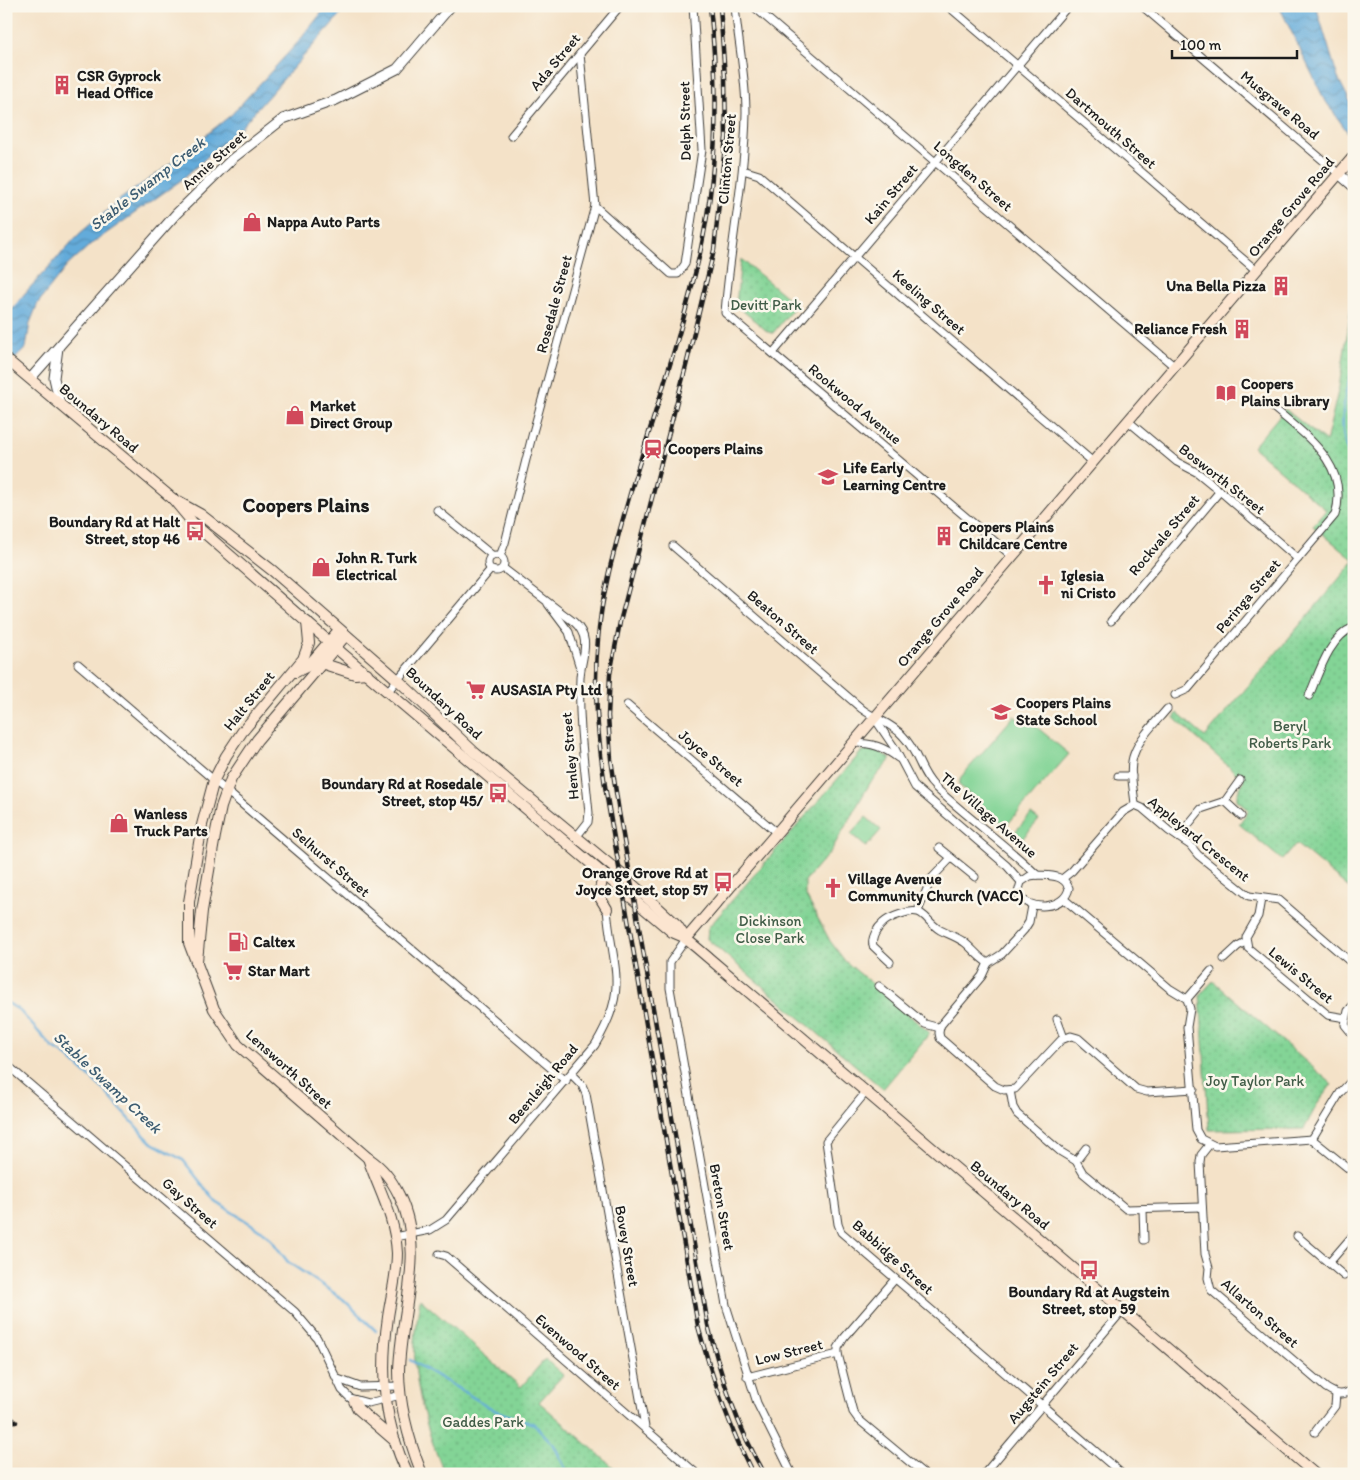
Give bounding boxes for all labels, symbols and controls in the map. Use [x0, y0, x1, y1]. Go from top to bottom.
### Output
scale bar [1172, 28, 1298, 60]
street label: Ada Street [526, 29, 584, 94]
text: 100 m [1180, 36, 1222, 54]
place label: CSR Gyprock Head Office [77, 67, 161, 102]
street label: Musgrave Road [1237, 67, 1323, 143]
building icon: CSR Gyprock Head Office [51, 74, 73, 96]
street label: Delph Street [675, 81, 695, 161]
street label: Dartmouth Street [1062, 84, 1160, 173]
street label: Clinton Street [714, 113, 740, 205]
street label: Annie Street [178, 126, 250, 194]
water label: Stable Swamp Creek [86, 132, 209, 234]
street label: Longden Street [930, 137, 1016, 215]
street label: Orange Grove Road [1244, 153, 1338, 261]
street label: Kain Street [861, 160, 922, 228]
shop icon: Nappa Auto Parts [241, 211, 263, 233]
place label: Nappa Auto Parts [267, 213, 380, 232]
street label: Rosedale Street [532, 253, 576, 355]
street label: Keeling Street [889, 266, 969, 339]
building icon: Una Bella Pizza [1270, 275, 1292, 297]
place label: Una Bella Pizza [1166, 277, 1267, 295]
park label: Devitt Park [730, 296, 802, 314]
building icon: Reliance Fresh [1231, 318, 1253, 340]
place label: Reliance Fresh [1134, 320, 1228, 338]
street label: Rookwood Avenue [805, 360, 905, 448]
place label: Coopers Plains Library [1241, 375, 1330, 411]
street label: Boundary Road [56, 380, 142, 456]
library icon: Coopers Plains Library [1215, 382, 1237, 404]
place label: Market Direct Group [310, 397, 393, 433]
shop icon: Market Direct Group [284, 404, 306, 426]
station icon: Coopers Plains [642, 438, 664, 460]
place label: Coopers Plains [668, 440, 763, 459]
street label: Bosworth Street [1175, 440, 1269, 518]
place label: Life Early Learning Centre [843, 459, 946, 495]
school or university icon: Life Early Learning Centre [817, 466, 839, 488]
street label: Rockvale Street [1125, 490, 1203, 579]
district label: Coopers Plains [243, 493, 369, 518]
place label: Boundary Rd at Halt Street, stop 46 [49, 513, 180, 549]
place label: Coopers Plains Childcare Centre [959, 518, 1067, 553]
bus stop icon: Boundary Rd at Halt Street, stop 46 [184, 520, 206, 542]
building icon: Coopers Plains Childcare Centre [933, 525, 955, 547]
place label: John R. Turk Electrical [335, 549, 417, 584]
street label: Peringa Street [1212, 555, 1285, 637]
shop icon: John R. Turk Electrical [310, 556, 332, 578]
street label: Orange Grove Road [893, 563, 987, 671]
place label: Iglesia ni Cristo [1060, 567, 1116, 602]
church icon: Iglesia ni Cristo [1035, 574, 1057, 596]
street label: Beaton Street [744, 586, 823, 658]
street label: Boundary Road [402, 663, 486, 743]
street label: Halt Street [220, 667, 279, 734]
supermarket icon: AUSASIA Pty Ltd [465, 679, 487, 701]
place label: AUSASIA Pty Ltd [490, 681, 603, 700]
place label: Coopers Plains State School [1016, 694, 1111, 729]
school or university icon: Coopers Plains State School [990, 701, 1012, 723]
street label: Henley Street [557, 711, 583, 800]
park label: Beryl Roberts Park [1249, 717, 1332, 752]
street label: Joyce Street [675, 726, 747, 791]
street label: The Village Avenue [937, 768, 1041, 862]
place label: Boundary Rd at Rosedale Street, stop 45/ [321, 775, 484, 811]
bus stop icon: Boundary Rd at Rosedale Street, stop 45/ [487, 782, 509, 804]
street label: Appleyard Crescent [1145, 792, 1254, 886]
place label: Wanless Truck Parts [133, 805, 208, 840]
shop icon: Wanless Truck Parts [108, 812, 130, 834]
street label: Selhurst Street [288, 823, 374, 901]
place label: Orange Grove Rd at Joyce Street, stop 57 [575, 864, 709, 900]
place label: Village Avenue Community Church (VACC) [848, 870, 1024, 906]
bus stop icon: Orange Grove Rd at Joyce Street, stop 57 [712, 871, 734, 893]
church icon: Village Avenue Community Church (VACC) [822, 877, 844, 899]
park label: Dickinson Close Park [736, 912, 805, 947]
fuel station icon: Caltex [227, 931, 249, 953]
place label: Caltex [253, 933, 295, 951]
street label: Lewis Street [1265, 943, 1337, 1007]
supermarket icon: Star Mart [222, 960, 244, 982]
place label: Star Mart [248, 962, 310, 980]
street label: Lensworth Street [242, 1025, 336, 1113]
water label: Stable Swamp Creek [50, 1027, 166, 1138]
street label: Beenleigh Road [504, 1040, 582, 1128]
park label: Joy Taylor Park [1206, 1072, 1304, 1090]
street label: Boundary Road [967, 1157, 1053, 1233]
street label: Breton Street [706, 1162, 739, 1252]
street label: Gay Street [158, 1174, 222, 1232]
street label: Bovey Street [611, 1204, 643, 1288]
street label: Babbidge Street [849, 1216, 938, 1298]
bus stop icon: Boundary Rd at Augstein Street, stop 59 [1078, 1259, 1100, 1281]
street label: Allarton Street [1218, 1275, 1303, 1352]
place label: Boundary Rd at Augstein Street, stop 59 [1009, 1283, 1170, 1319]
street label: Evenwood Street [532, 1310, 625, 1394]
street label: Low Street [753, 1335, 825, 1369]
street label: Augstein Street [1004, 1338, 1082, 1427]
park label: Gaddes Park [442, 1413, 524, 1431]

